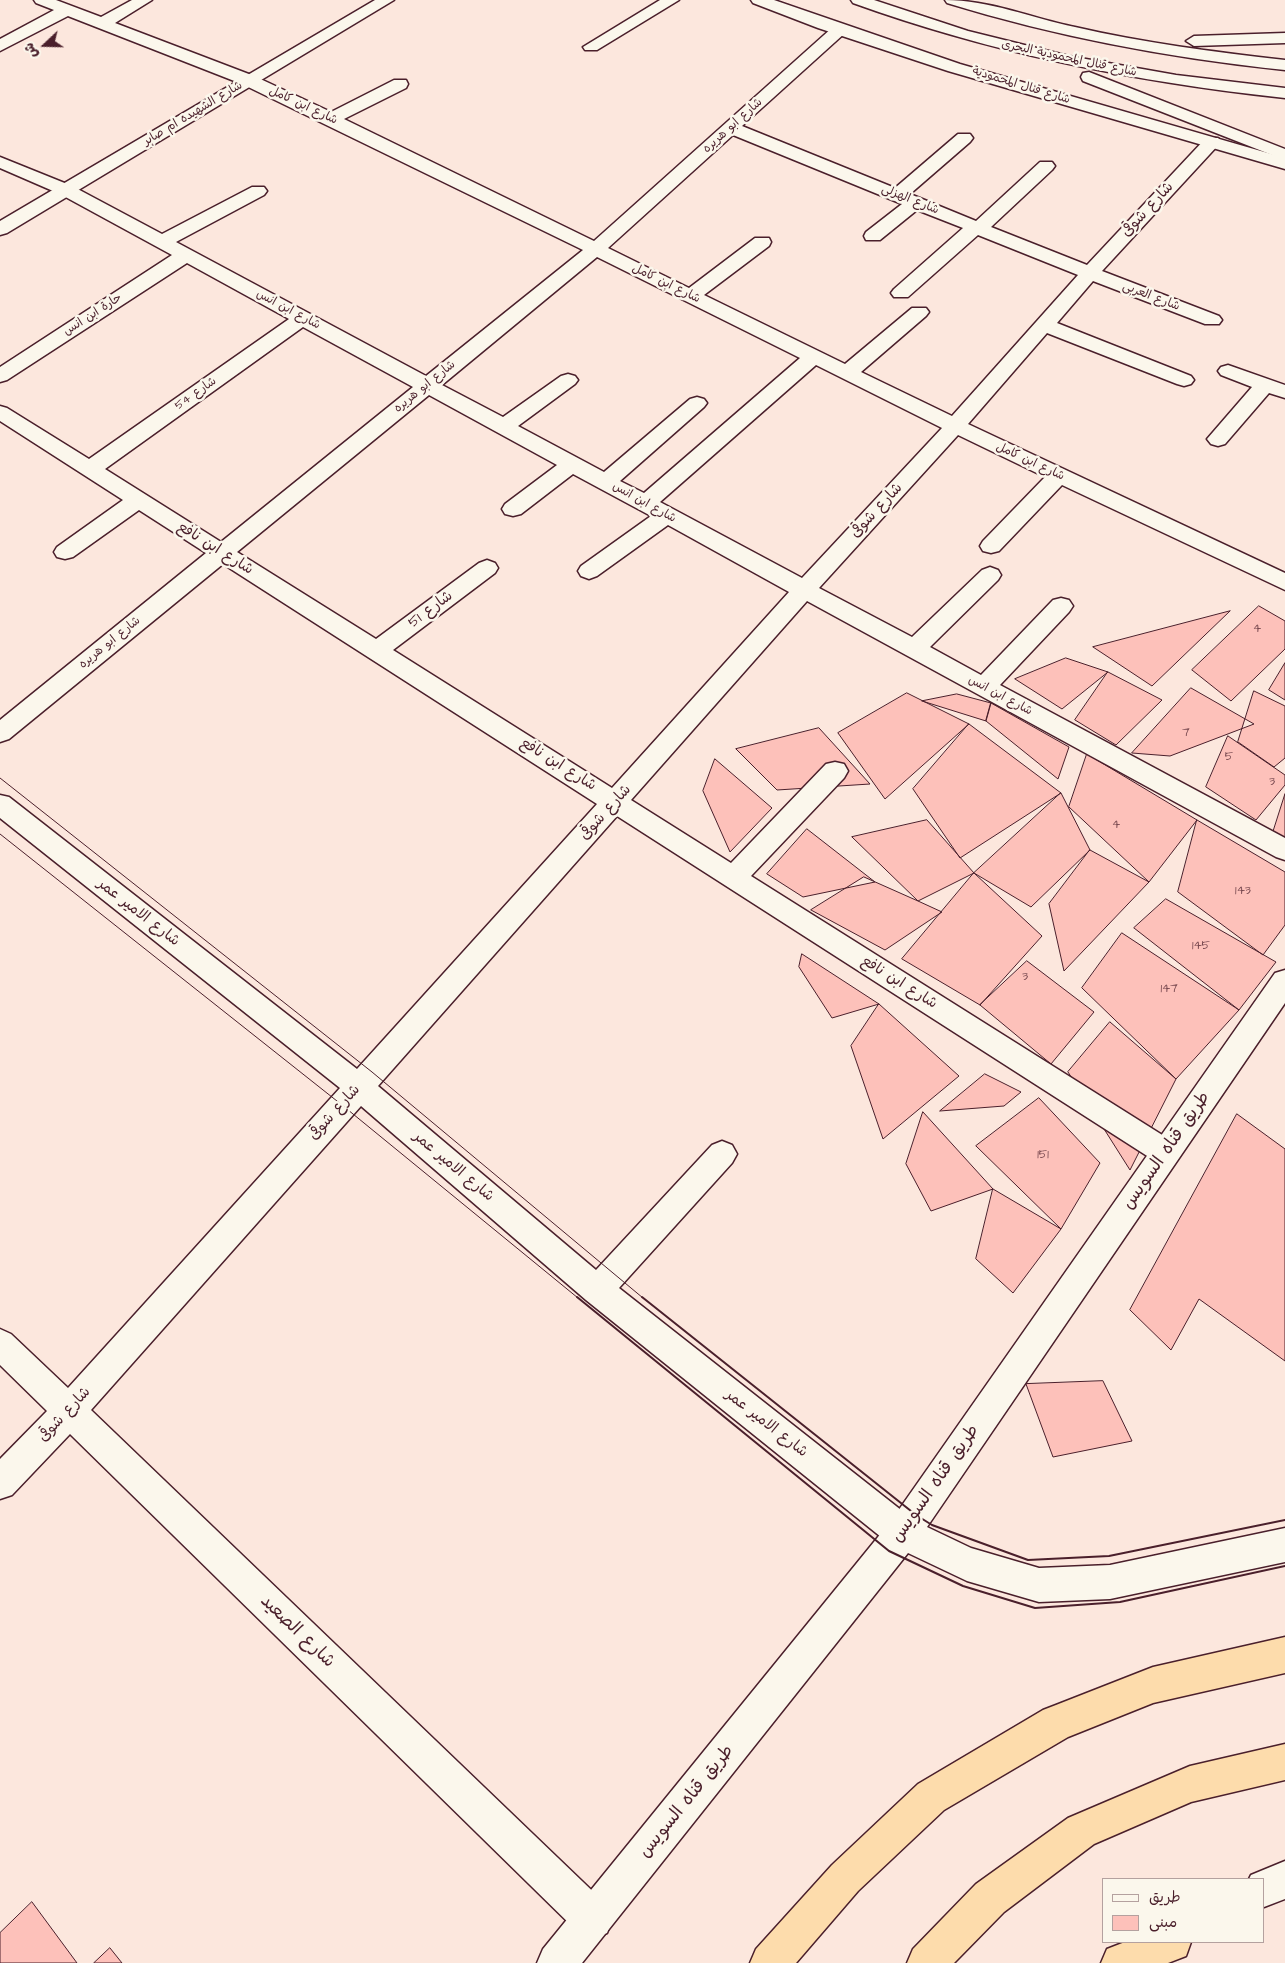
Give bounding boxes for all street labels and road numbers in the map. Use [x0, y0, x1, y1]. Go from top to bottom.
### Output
street label: شارع قنال المحمودية البحرى [1000, 38, 1138, 80]
street label: شارع قنال المحمودية [970, 64, 1072, 108]
street label: شارع الشهيده ام صابر [141, 79, 245, 149]
street label: شارع ابن كامل [266, 84, 340, 128]
street label: شارع ابو هريره [700, 96, 766, 156]
street label: شارع شوقى [1118, 179, 1178, 241]
street label: شارع الهزلى [879, 182, 941, 218]
street label: شارع ابن كامل [630, 261, 702, 307]
street label: شارع العربى [1120, 280, 1182, 314]
street label: شارع ابن انس [253, 287, 323, 333]
street label: حارة ابن انس [61, 291, 125, 339]
street label: شارع ابو هريره [391, 358, 459, 416]
street label: شارع 54 [172, 374, 220, 414]
street label: شارع ابن كامل [993, 440, 1067, 484]
street label: شارع ابن انس [610, 480, 678, 526]
street label: شارع شوقى [847, 480, 907, 542]
street label: شارع ابن نافع [174, 519, 256, 579]
street label: شارع 51 [405, 587, 457, 633]
street label: شارع ابو هريره [76, 614, 144, 672]
street label: شارع ابن انس [965, 673, 1035, 719]
street label: شارع ابن نافع [517, 735, 599, 795]
street label: شارع شوقى [576, 782, 636, 844]
street label: شارع الامير عمر [93, 875, 183, 951]
street label: شارع ابن نافع [858, 953, 940, 1013]
street label: شارع شوقى [305, 1082, 365, 1144]
street label: طريق قناه السويس [1118, 1088, 1216, 1214]
street label: شارع الامير عمر [409, 1128, 497, 1206]
street label: شارع شوقى [35, 1384, 95, 1446]
street label: شارع الامير عمر [721, 1386, 811, 1462]
street label: طريق قناه السويس [887, 1421, 985, 1547]
street label: شارع الصعيد [255, 1591, 339, 1673]
street label: طريق قناه السويس [635, 1741, 739, 1863]

